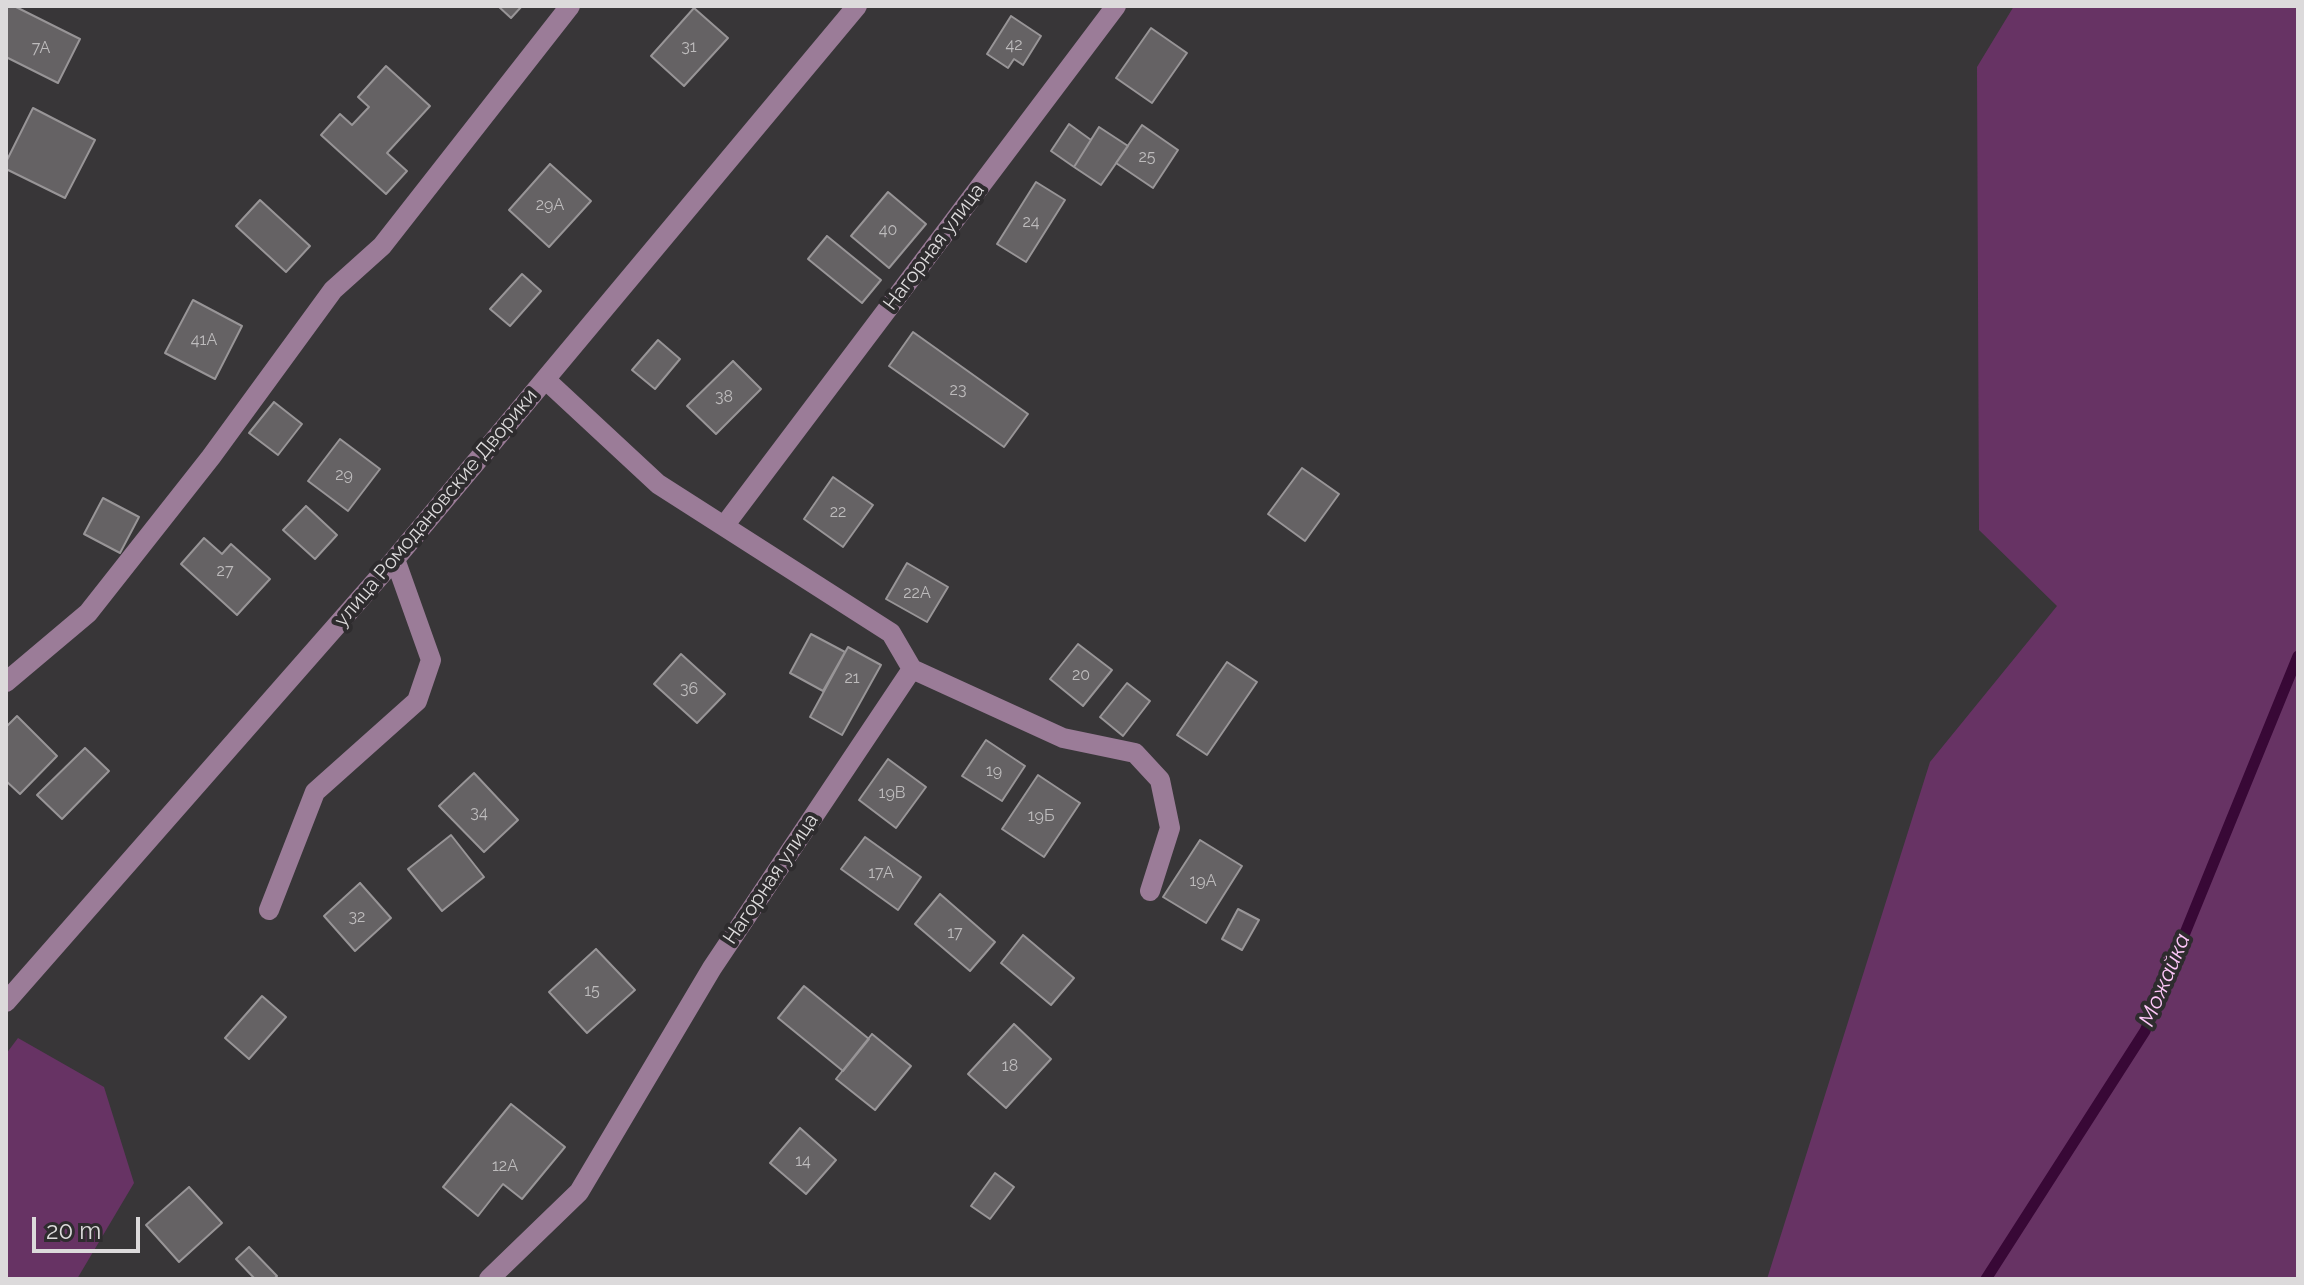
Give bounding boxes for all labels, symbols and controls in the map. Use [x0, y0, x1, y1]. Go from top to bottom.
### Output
house number: 42 [1005, 35, 1023, 55]
house number: 31 [681, 37, 697, 57]
house number: 7А [32, 38, 50, 58]
house number: 25 [1138, 147, 1156, 167]
street label: Нагорная улица [879, 179, 989, 315]
house number: 29А [536, 195, 564, 215]
house number: 24 [1022, 212, 1040, 232]
house number: 40 [879, 220, 897, 240]
house number: 41А [191, 330, 217, 350]
house number: 23 [950, 380, 966, 400]
street label: улица Ромодановские Дворики [329, 384, 543, 632]
house number: 38 [715, 387, 733, 407]
house number: 29 [335, 465, 353, 485]
house number: 22 [830, 502, 846, 522]
house number: 27 [217, 561, 233, 581]
house number: 22А [903, 583, 931, 603]
house number: 20 [1072, 665, 1090, 685]
house number: 21 [844, 668, 860, 688]
house number: 36 [680, 679, 698, 699]
house number: 19 [986, 761, 1002, 781]
house number: 19В [879, 783, 905, 803]
house number: 34 [470, 803, 488, 823]
house number: 19Б [1028, 806, 1054, 826]
street label: Нагорная улица [718, 809, 824, 949]
house number: 17А [868, 863, 894, 883]
house number: 19А [1189, 871, 1217, 891]
house number: 32 [349, 907, 365, 927]
house number: 17 [947, 923, 963, 943]
water label: Можайка [2134, 930, 2196, 1030]
house number: 15 [584, 981, 600, 1001]
house number: 18 [1002, 1056, 1018, 1076]
house number: 14 [795, 1151, 811, 1171]
house number: 12А [492, 1156, 518, 1176]
scale bar [36, 1201, 144, 1251]
text: 20 m [46, 1216, 101, 1245]

